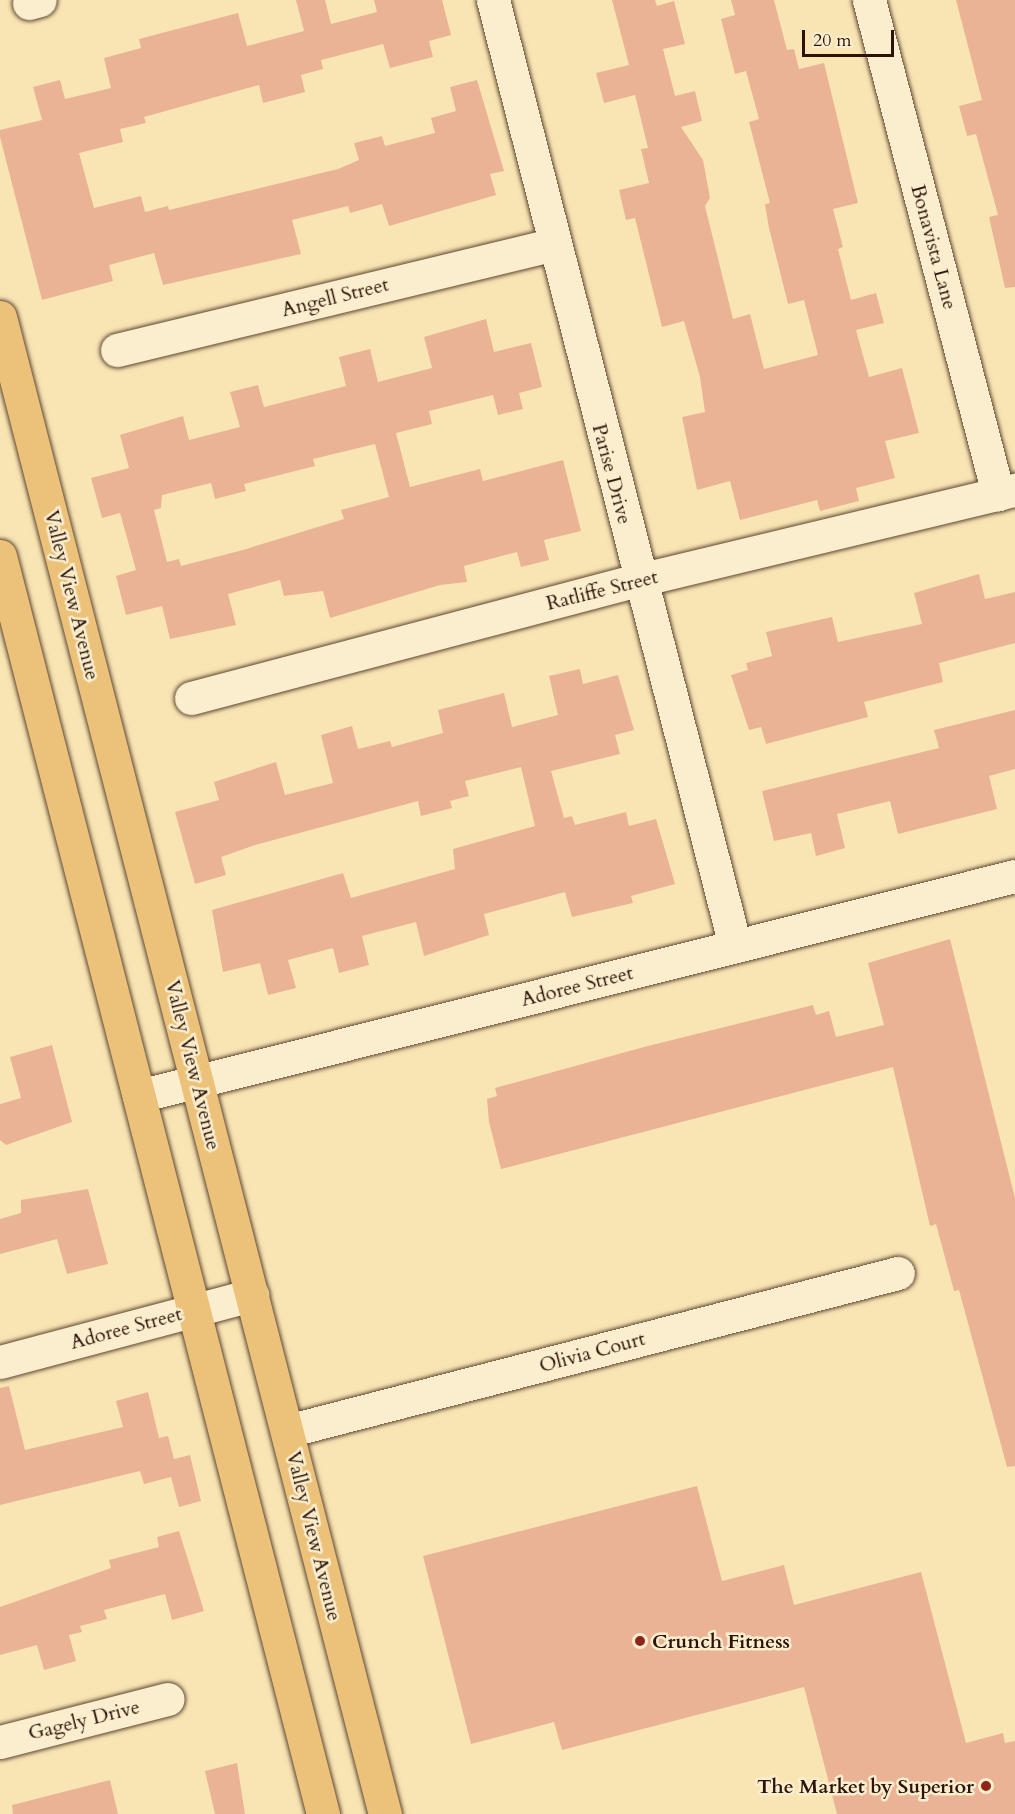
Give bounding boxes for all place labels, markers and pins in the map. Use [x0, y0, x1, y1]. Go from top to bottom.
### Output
place label: Crunch Fitness [652, 1629, 790, 1653]
marker: Crunch Fitness [633, 1634, 647, 1648]
place label: The Market by Superior [757, 1774, 974, 1798]
marker: The Market by Superior [979, 1779, 993, 1793]

